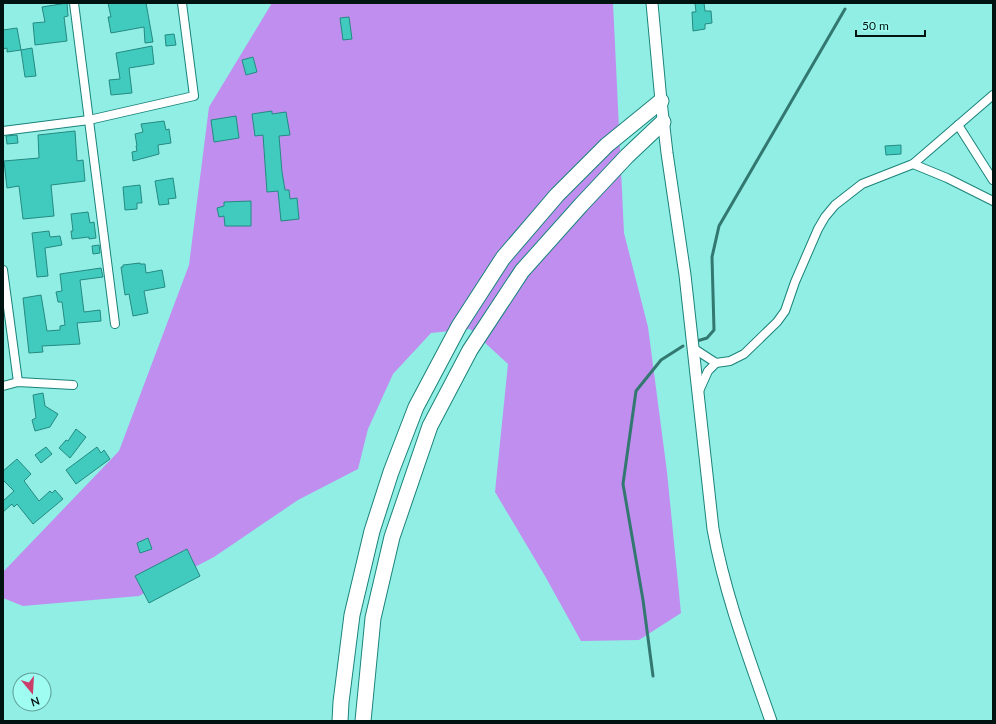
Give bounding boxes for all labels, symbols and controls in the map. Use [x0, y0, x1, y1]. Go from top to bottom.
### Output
scale bar [856, 12, 925, 38]
text: 50 m [862, 18, 889, 33]
north arrow [12, 672, 52, 712]
text: N [29, 694, 41, 709]

